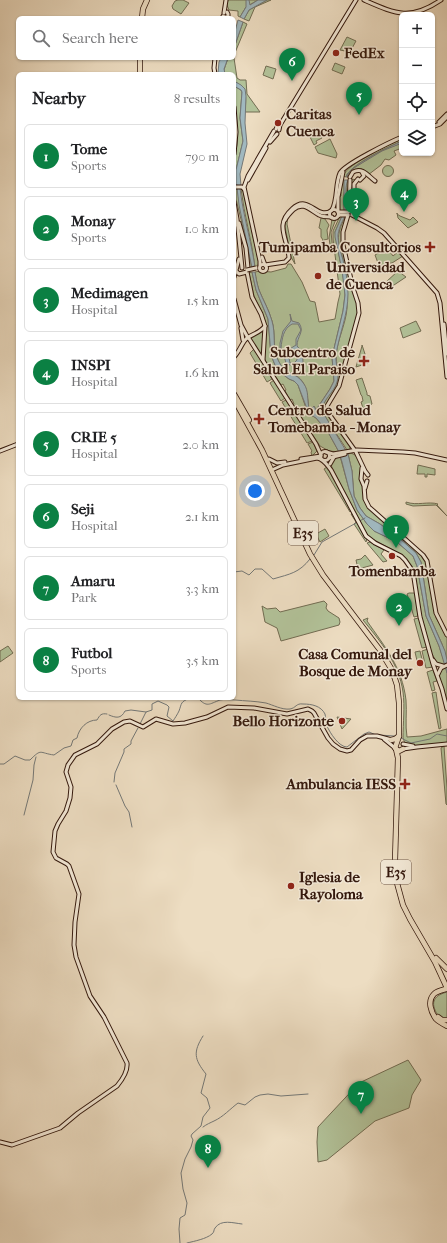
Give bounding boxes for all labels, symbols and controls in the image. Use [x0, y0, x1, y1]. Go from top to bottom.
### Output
map controls [399, 12, 435, 156]
button: + [399, 12, 435, 48]
search box [16, 16, 236, 60]
icon: search [30, 27, 52, 49]
text: Search here [62, 29, 138, 47]
place label: FedEx [343, 44, 385, 62]
pin: 6 [279, 48, 305, 81]
marker: FedEx [331, 48, 341, 58]
button: − [399, 48, 435, 84]
pin: 5 [346, 82, 372, 115]
button: locate [399, 84, 435, 120]
text: Nearby [32, 88, 86, 108]
text: 8 results [174, 91, 220, 106]
place label: Caritas Cuenca [286, 105, 335, 140]
marker: Caritas Cuenca [273, 118, 283, 128]
button: layers [399, 120, 435, 156]
text: Tome [71, 140, 107, 158]
text: 1 [44, 149, 48, 164]
text: 790 m [185, 149, 219, 164]
text: Sports [71, 158, 106, 173]
pin: 4 [391, 179, 417, 212]
pin: 3 [343, 188, 369, 221]
text: Monay [71, 212, 115, 230]
text: 2 [43, 221, 49, 236]
text: 1.0 km [184, 221, 219, 236]
text: Sports [71, 230, 106, 245]
place label: Tumipamba Consultorios [258, 238, 421, 256]
marker: Tumipamba Consultorios [424, 241, 436, 253]
place label: Universidad de Cuenca [325, 258, 406, 293]
marker: Universidad de Cuenca [313, 271, 323, 281]
text: Medimagen [71, 284, 148, 302]
text: 3 [43, 293, 49, 308]
text: 1.5 km [186, 293, 219, 308]
text: Hospital [71, 302, 118, 317]
place label: Subcentro de Salud El Paraiso [253, 343, 356, 378]
marker: Subcentro de Salud El Paraiso [358, 355, 370, 367]
text: INSPI [71, 356, 111, 374]
text: 4 [42, 365, 50, 380]
text: 1.6 km [185, 365, 219, 380]
text: Hospital [71, 374, 118, 389]
place label: Centro de Salud Tomebamba - Monay [267, 401, 402, 436]
marker: Centro de Salud Tomebamba - Monay [253, 413, 265, 425]
text: CRIE 5 [71, 428, 117, 446]
text: 5 [43, 437, 49, 452]
text: 2.0 km [182, 437, 219, 452]
text: Hospital [71, 446, 118, 461]
your location [245, 481, 265, 501]
text: Seji [71, 500, 94, 518]
text: 6 [42, 509, 50, 524]
text: 2.1 km [185, 509, 219, 524]
pin: 1 [383, 515, 409, 548]
text: Hospital [71, 518, 118, 533]
road number: E35 [288, 521, 318, 545]
marker: Tomenbamba [387, 551, 397, 561]
place label: Tomenbamba [348, 562, 436, 580]
text: Amaru [71, 572, 115, 590]
text: 7 [43, 581, 49, 596]
text: 3.3 km [186, 581, 219, 596]
text: Park [71, 590, 97, 605]
pin: 2 [386, 593, 412, 626]
text: Futbol [71, 644, 112, 662]
place label: Casa Comunal del Bosque de Monay [298, 645, 413, 680]
text: 8 [43, 653, 49, 668]
text: 3.5 km [186, 653, 219, 668]
marker: Casa Comunal del Bosque de Monay [415, 658, 425, 668]
text: Sports [71, 662, 106, 677]
place label: Bello Horizonte [232, 712, 335, 730]
marker: Bello Horizonte [337, 716, 347, 726]
place label: Ambulancia IESS [285, 775, 396, 793]
marker: Ambulancia IESS [399, 778, 411, 790]
road number: E35 [381, 860, 411, 884]
place label: Iglesia de Rayoloma [299, 868, 364, 903]
marker: Iglesia de Rayoloma [286, 881, 296, 891]
pin: 7 [348, 1081, 374, 1114]
pin: 8 [195, 1135, 221, 1168]

